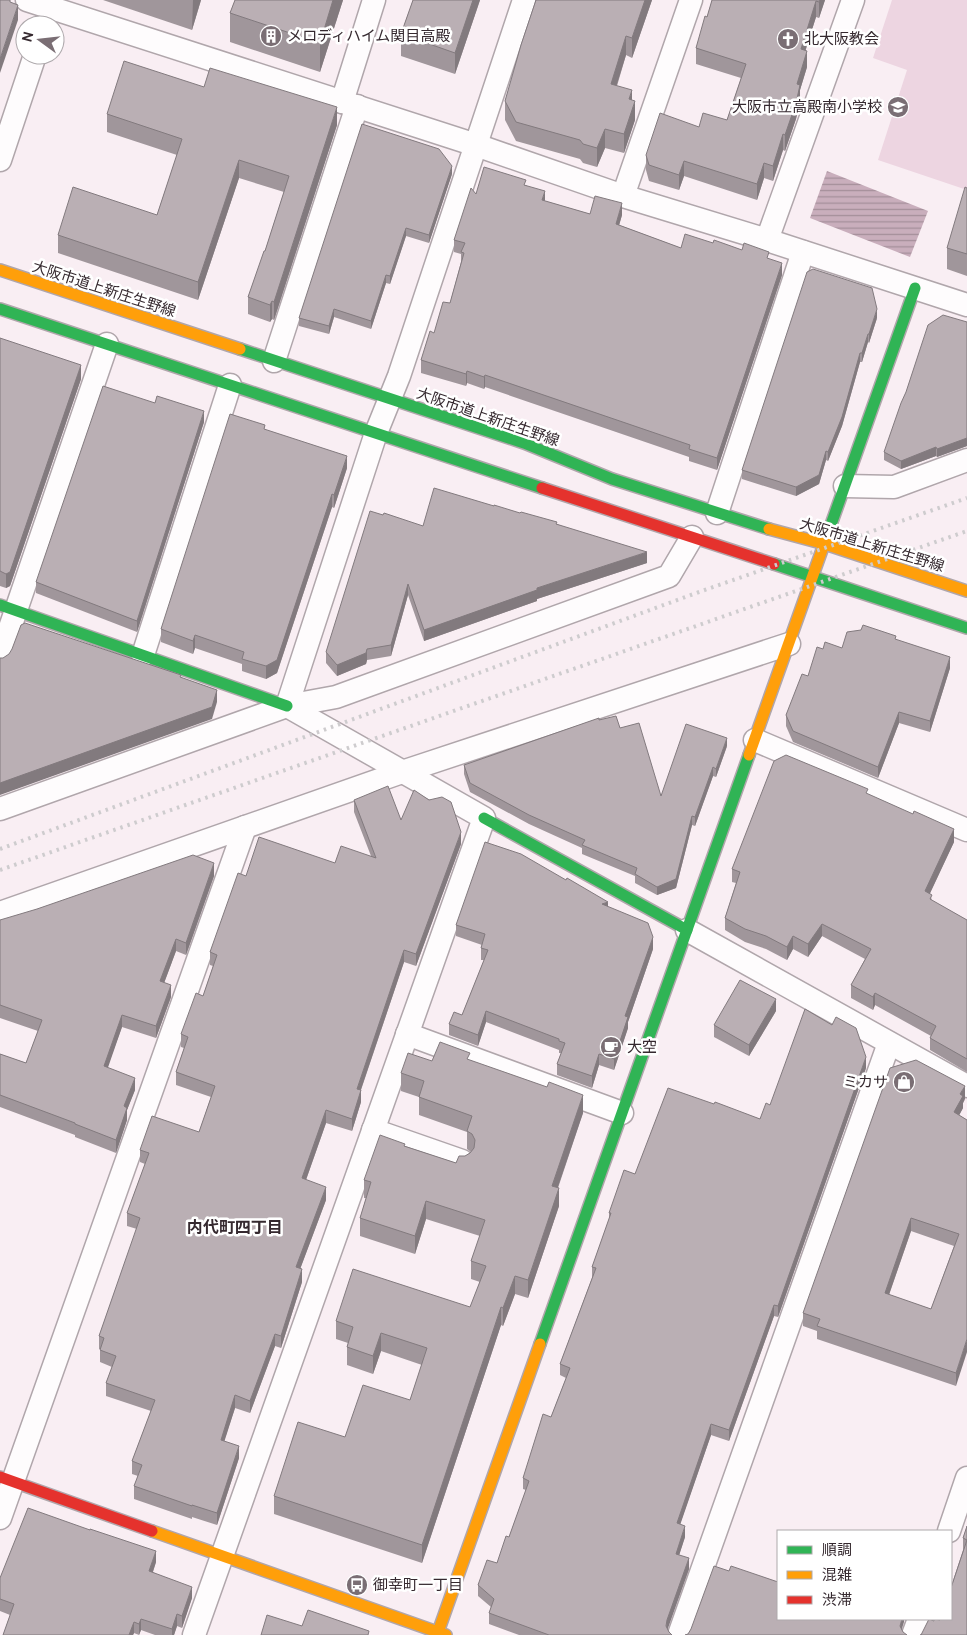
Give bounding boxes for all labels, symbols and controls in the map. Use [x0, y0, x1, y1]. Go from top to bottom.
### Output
north arrow [15, 15, 65, 65]
building icon: メロディハイム関目高殿 [259, 24, 283, 48]
place label: メロディハイム関目高殿 [287, 27, 450, 45]
church icon: 北大阪教会 [776, 27, 800, 51]
text: N [17, 30, 37, 44]
place label: 北大阪教会 [804, 30, 879, 48]
school or university icon: 大阪市立高殿南小学校 [886, 95, 910, 119]
place label: 大阪市立高殿南小学校 [732, 98, 882, 116]
street label: 大阪市道上新庄生野線 [30, 257, 178, 321]
street label: 大阪市道上新庄生野線 [414, 384, 562, 450]
street label: 大阪市道上新庄生野線 [798, 514, 946, 576]
cafe icon: 大空 [599, 1035, 623, 1059]
place label: 大空 [627, 1038, 657, 1056]
shop icon: ミカサ [892, 1070, 916, 1094]
place label: ミカサ [843, 1073, 888, 1091]
district label: 内代町四丁目 [187, 1218, 283, 1237]
legend [777, 1530, 952, 1620]
text: 順調 [822, 1541, 852, 1559]
text: 混雑 [822, 1566, 852, 1584]
bus stop icon: 御幸町一丁目 [345, 1573, 369, 1597]
place label: 御幸町一丁目 [373, 1576, 463, 1594]
text: 渋滞 [822, 1591, 852, 1609]

